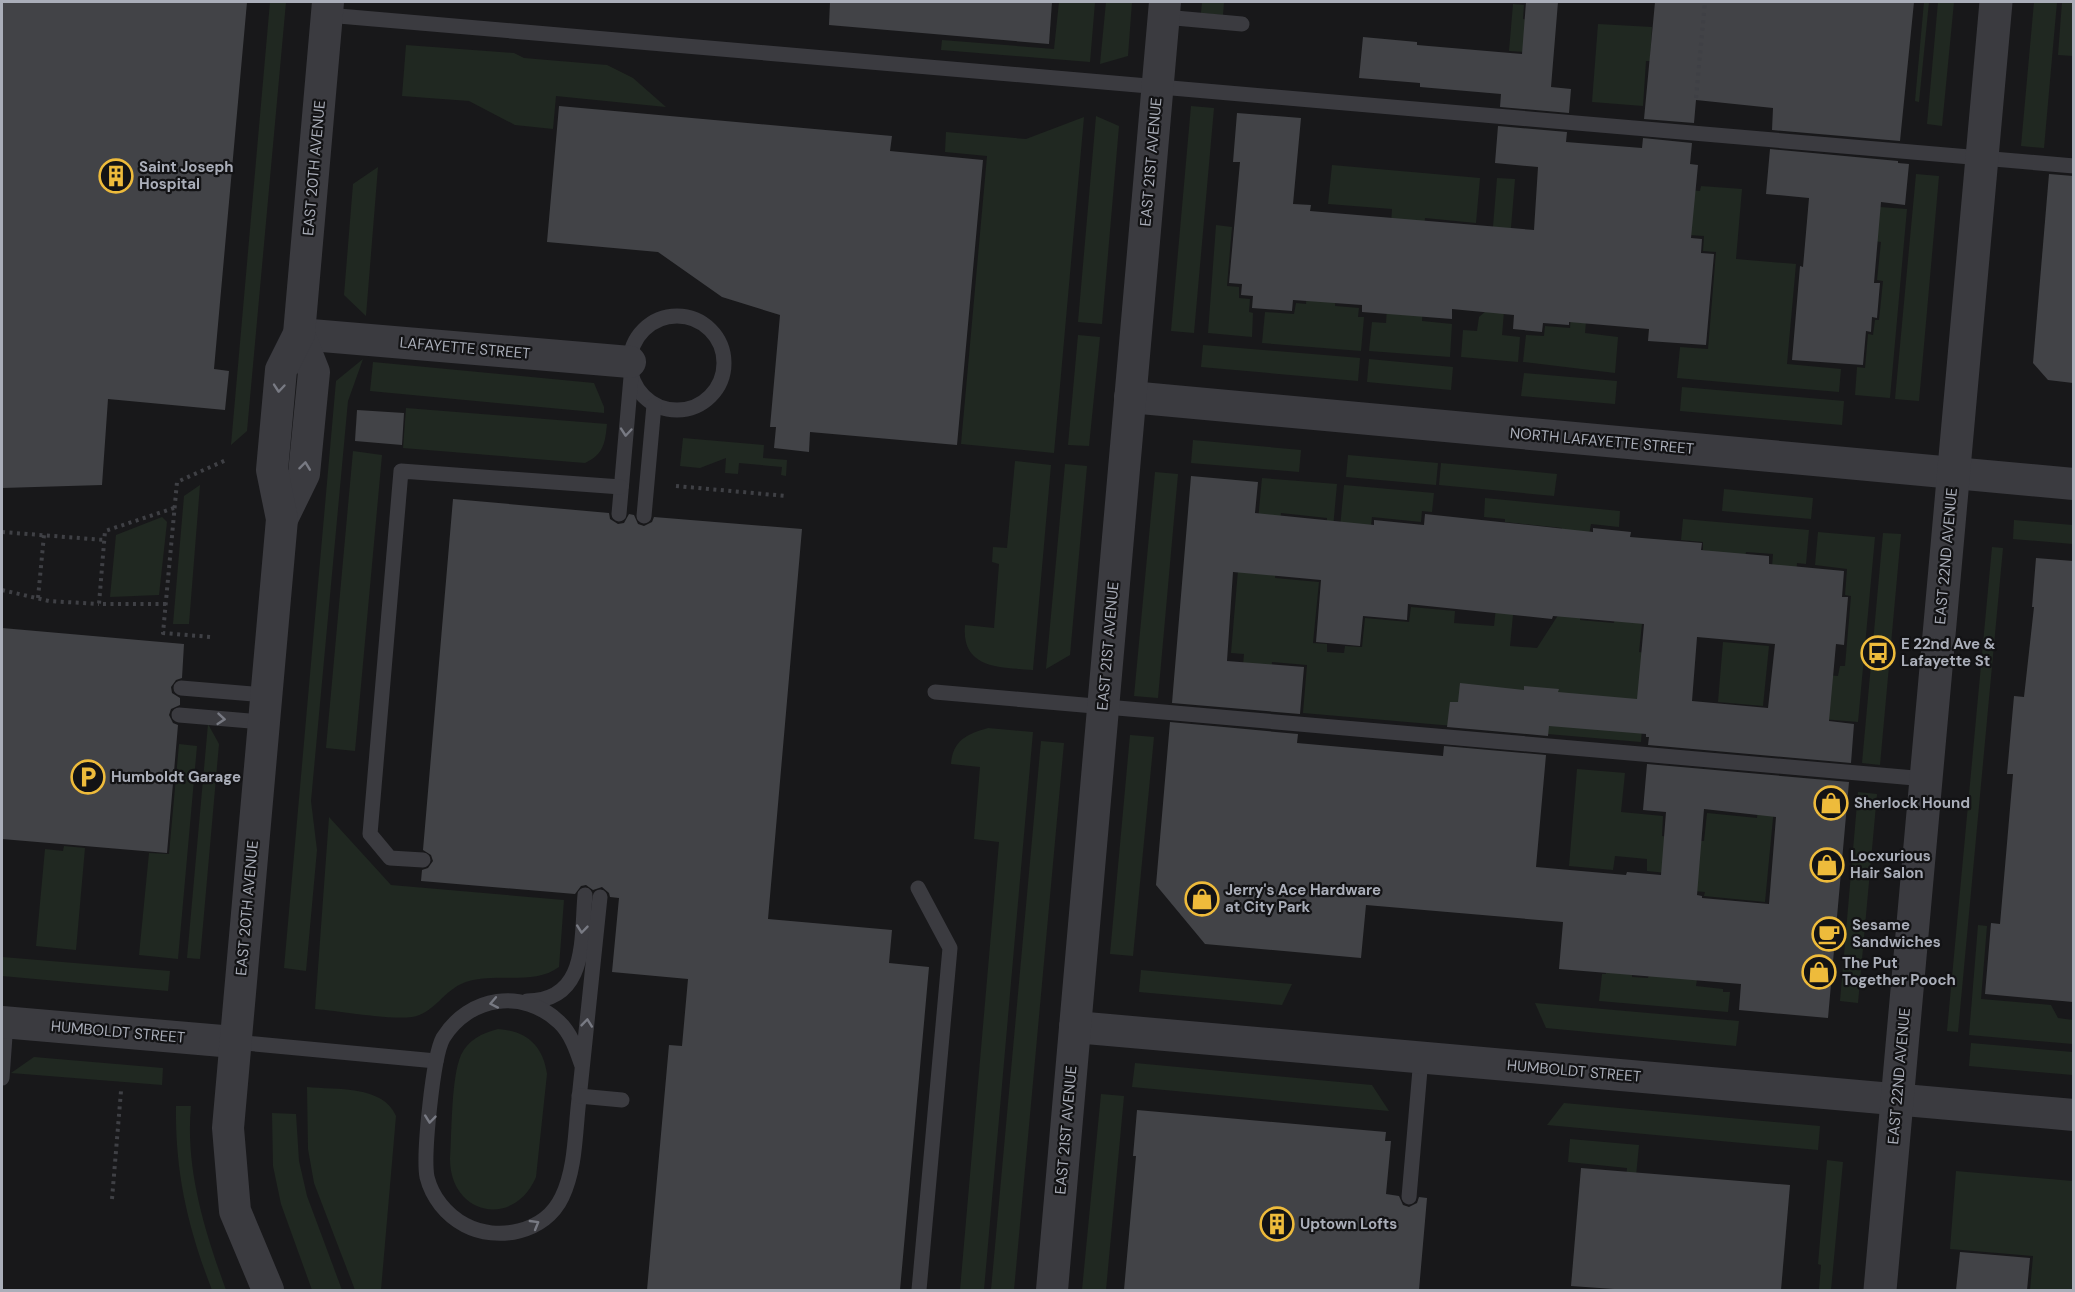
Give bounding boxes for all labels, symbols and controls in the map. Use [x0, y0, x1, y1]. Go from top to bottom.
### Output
street label: EAST 21ST AVENUE [1135, 97, 1167, 227]
street label: EAST 20TH AVENUE [298, 99, 330, 237]
place label: Saint Joseph Hospital [139, 157, 234, 194]
building icon: Saint Joseph Hospital [98, 158, 134, 194]
street label: LAFAYETTE STREET [399, 332, 531, 364]
one-way arrow [273, 383, 286, 393]
street label: NORTH LAFAYETTE STREET [1509, 423, 1695, 459]
one-way arrow [620, 427, 633, 437]
one-way arrow [298, 461, 310, 471]
street label: EAST 22ND AVENUE [1930, 487, 1962, 625]
street label: EAST 21ST AVENUE [1092, 581, 1124, 711]
place label: E 22nd Ave & Lafayette St [1901, 634, 1996, 671]
bus stop icon: E 22nd Ave & Lafayette St [1860, 635, 1896, 671]
one-way arrow [216, 712, 226, 725]
parking icon: Humboldt Garage [70, 759, 106, 795]
place label: Humboldt Garage [111, 767, 241, 787]
shop icon: Sherlock Hound [1813, 785, 1849, 821]
place label: Sherlock Hound [1854, 793, 1970, 813]
street label: EAST 20TH AVENUE [231, 839, 263, 977]
place label: Locxurious Hair Salon [1850, 846, 1931, 883]
shop icon: Locxurious Hair Salon [1809, 847, 1845, 883]
place label: Jerry's Ace Hardware at City Park [1225, 880, 1381, 917]
shop icon: Jerry's Ace Hardware at City Park [1184, 881, 1220, 917]
place label: Sesame Sandwiches [1852, 915, 1941, 952]
cafe icon: Sesame Sandwiches [1811, 916, 1847, 952]
one-way arrow [576, 924, 589, 933]
place label: The Put Together Pooch [1842, 953, 1956, 990]
shop icon: The Put Together Pooch [1801, 954, 1837, 990]
one-way arrow [489, 996, 499, 1009]
street label: EAST 22ND AVENUE [1883, 1007, 1915, 1145]
street label: HUMBOLDT STREET [50, 1016, 186, 1048]
one-way arrow [580, 1018, 593, 1027]
street label: HUMBOLDT STREET [1506, 1055, 1642, 1087]
street label: EAST 21ST AVENUE [1050, 1065, 1082, 1195]
one-way arrow [424, 1114, 437, 1124]
building icon: Uptown Lofts [1259, 1206, 1295, 1242]
place label: Uptown Lofts [1300, 1214, 1397, 1234]
one-way arrow [529, 1220, 539, 1231]

